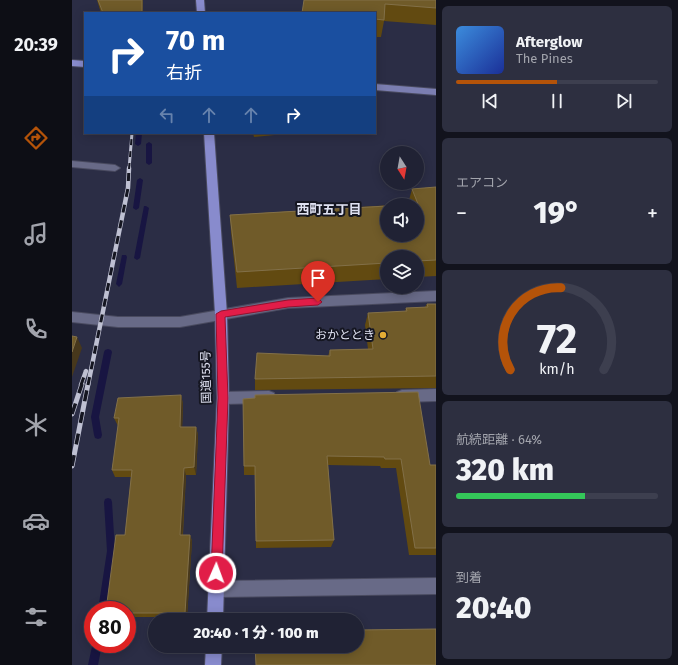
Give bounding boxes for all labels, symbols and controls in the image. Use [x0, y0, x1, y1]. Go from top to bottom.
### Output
text: 70 m [166, 24, 225, 57]
icon: right [100, 28, 152, 80]
text: Afterglow [516, 33, 582, 51]
text: 20:39 [14, 34, 58, 56]
text: The Pines [516, 51, 573, 66]
text: 右折 [166, 62, 202, 84]
icon: previous [479, 90, 501, 112]
icon: pause [546, 90, 568, 112]
icon: next [613, 90, 635, 112]
icon: left [156, 104, 178, 126]
icon: ahead [198, 104, 220, 126]
icon: ahead [240, 104, 262, 126]
icon: right [282, 104, 304, 126]
icon: directions [22, 124, 50, 152]
north arrow [380, 146, 424, 190]
map controls [380, 146, 424, 294]
text: エアコン [456, 175, 508, 190]
text: 19° [534, 195, 580, 231]
button: sound [380, 198, 424, 242]
text: − [456, 200, 467, 227]
text: + [647, 200, 658, 227]
district label: 西町五丁目 [296, 202, 362, 217]
icon: music [22, 220, 50, 248]
button: layers [380, 250, 424, 294]
pin [301, 261, 335, 302]
icon: arrive [307, 267, 329, 289]
text: 72 [537, 314, 577, 364]
icon: phone [22, 315, 50, 343]
place label: おかととき [315, 328, 375, 342]
marker: おかととき [378, 330, 388, 340]
street label: 国道155号 [199, 350, 213, 404]
text: km/h [539, 361, 575, 378]
icon: climate [22, 411, 50, 439]
text: 航続距離 · 64% [456, 432, 542, 447]
text: 320 km [456, 452, 554, 488]
icon: car [22, 507, 50, 535]
position arrow [195, 552, 237, 594]
text: 到着 [456, 570, 482, 585]
text: 20:40 [456, 590, 532, 626]
speed limit sign: 80 [84, 601, 136, 653]
icon: filters [22, 603, 50, 631]
text: 20:40 · 1 分 · 100 m [193, 624, 319, 642]

